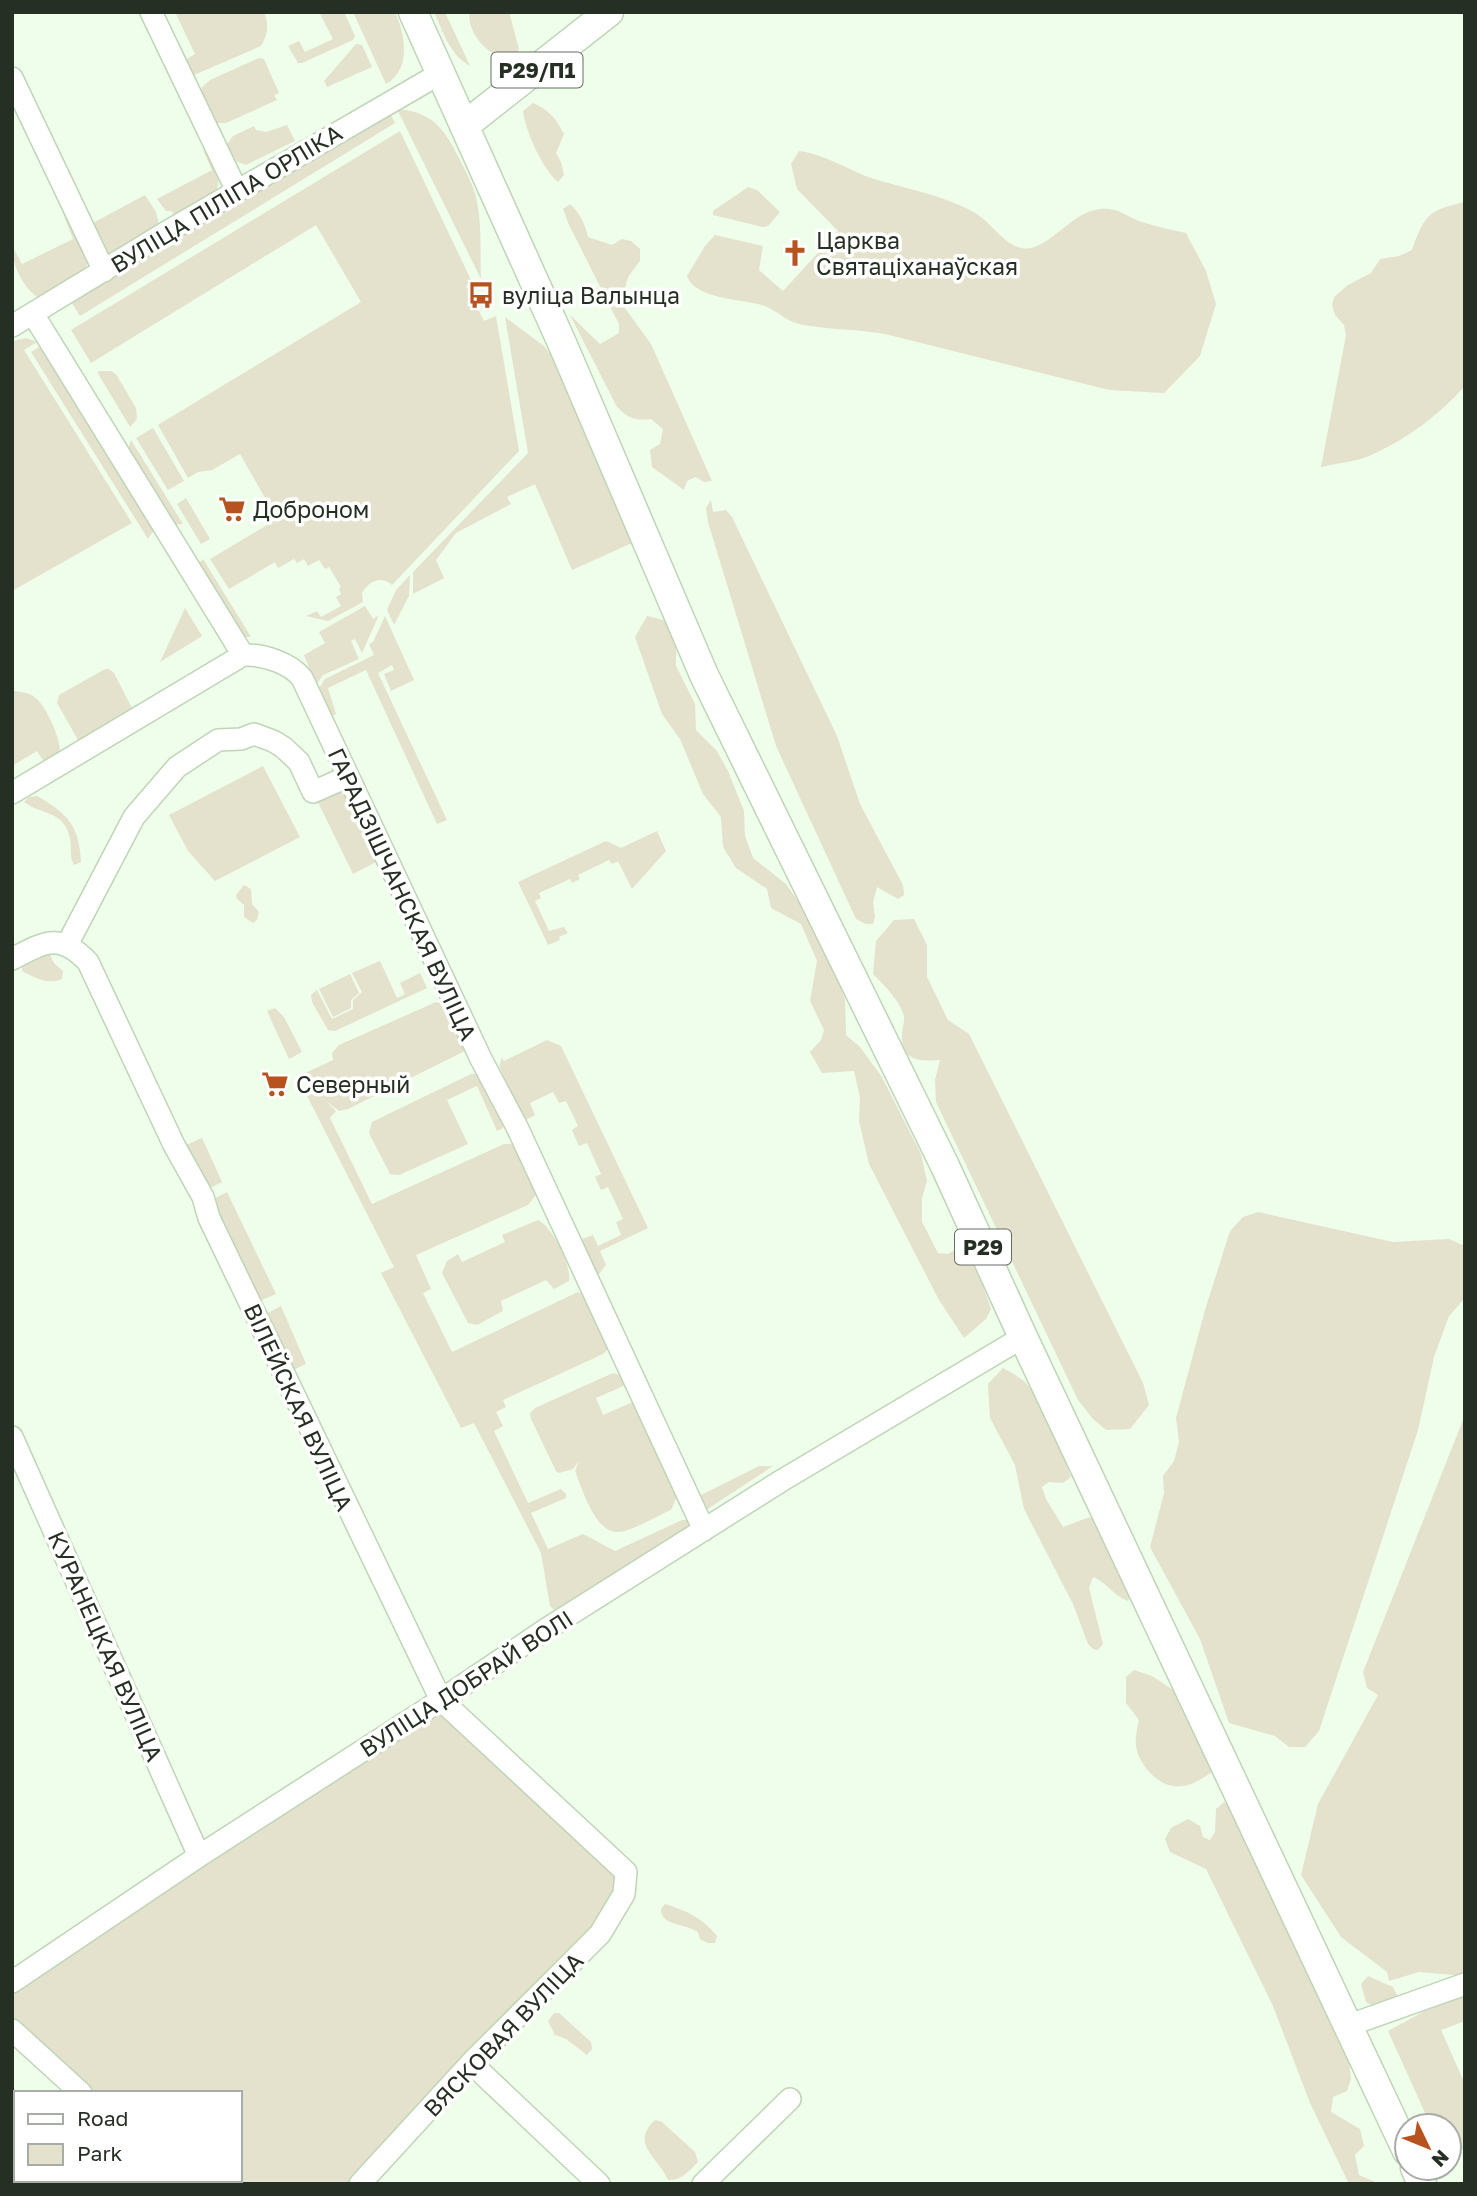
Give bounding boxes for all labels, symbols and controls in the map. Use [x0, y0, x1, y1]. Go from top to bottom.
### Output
road number: Р29/П1 [491, 52, 582, 88]
street label: ВУЛІЦА ПІЛІПА ОРЛІКА [105, 118, 347, 278]
place label: Царква Святаціханаўская [816, 226, 1018, 280]
church icon: Царква Святаціханаўская [780, 238, 810, 268]
bus stop icon: вуліца Валынца [466, 280, 496, 310]
place label: вуліца Валынца [502, 281, 680, 309]
supermarket icon: Доброном [217, 494, 247, 524]
place label: Доброном [253, 495, 369, 523]
street label: ГАРАДЗІШЧАНСКАЯ ВУЛІЦА [323, 743, 483, 1045]
supermarket icon: Северный [260, 1069, 290, 1099]
place label: Северный [296, 1070, 410, 1098]
road number: Р29 [955, 1230, 1011, 1264]
street label: ВІЛЕЙСКАЯ ВУЛІЦА [239, 1299, 359, 1515]
street label: КУРАНЕЦКАЯ ВУЛІЦА [43, 1527, 169, 1765]
street label: ВУЛІЦА ДОБРАЙ ВОЛІ [354, 1604, 578, 1762]
street label: ВЯСКОВАЯ ВУЛІЦА [417, 1946, 589, 2122]
legend [14, 2091, 242, 2182]
text: Road [77, 2105, 128, 2131]
north arrow [1393, 2112, 1463, 2182]
text: Park [77, 2140, 123, 2166]
text: N [1427, 2146, 1454, 2172]

